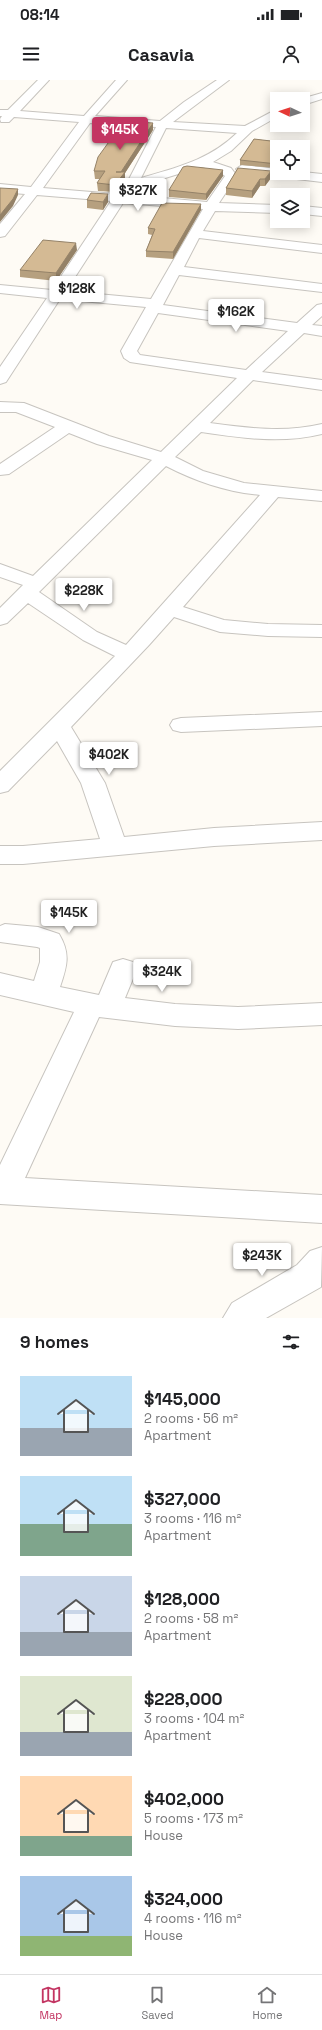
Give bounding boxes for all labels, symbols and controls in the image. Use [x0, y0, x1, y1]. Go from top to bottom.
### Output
text: 08:14 [20, 5, 60, 24]
icon: menu [20, 43, 42, 65]
text: Casavia [128, 43, 194, 66]
icon: person [280, 43, 302, 65]
north arrow [270, 92, 310, 132]
map controls [270, 92, 310, 228]
pin: $145K [92, 117, 148, 151]
text: $145K [101, 121, 139, 138]
button: locate [270, 140, 310, 180]
pin: $327K [110, 178, 166, 212]
text: $327K [119, 182, 157, 199]
button: layers [270, 188, 310, 228]
pin: $128K [49, 276, 105, 310]
text: $128K [58, 280, 96, 297]
pin: $162K [208, 299, 264, 333]
text: $162K [217, 303, 255, 320]
pin: $228K [56, 578, 112, 612]
text: $228K [64, 582, 104, 599]
pin: $402K [81, 742, 137, 776]
text: $402K [89, 746, 129, 763]
pin: $145K [41, 900, 97, 934]
text: $145K [50, 904, 88, 921]
pin: $324K [134, 959, 190, 993]
text: $324K [142, 963, 182, 980]
pin: $243K [234, 1243, 290, 1277]
text: $243K [242, 1247, 282, 1264]
text: 9 homes [20, 1331, 89, 1353]
icon: filters [280, 1331, 302, 1353]
text: $145,000 [144, 1388, 221, 1410]
icon: home [52, 1392, 100, 1440]
text: 2 rooms · 56 m² [144, 1410, 238, 1427]
text: Apartment [144, 1427, 212, 1444]
text: $327,000 [144, 1488, 221, 1510]
icon: home [52, 1492, 100, 1540]
text: 3 rooms · 116 m² [144, 1510, 241, 1527]
text: Apartment [144, 1527, 212, 1544]
text: $128,000 [144, 1588, 220, 1610]
icon: home [52, 1592, 100, 1640]
text: 2 rooms · 58 m² [144, 1610, 238, 1627]
text: Apartment [144, 1627, 212, 1644]
text: $228,000 [144, 1688, 223, 1710]
icon: home [52, 1692, 100, 1740]
text: 3 rooms · 104 m² [144, 1710, 244, 1727]
text: Apartment [144, 1727, 212, 1744]
text: $402,000 [144, 1788, 224, 1810]
icon: home [52, 1792, 100, 1840]
text: 5 rooms · 173 m² [144, 1810, 243, 1827]
text: House [144, 1827, 183, 1844]
text: $324,000 [144, 1888, 223, 1910]
icon: home [52, 1892, 100, 1940]
text: 4 rooms · 116 m² [144, 1910, 241, 1927]
text: House [144, 1927, 183, 1944]
tab: Map [39, 1984, 62, 2022]
tab: Saved [141, 1984, 173, 2022]
tab: Home [252, 1984, 282, 2022]

